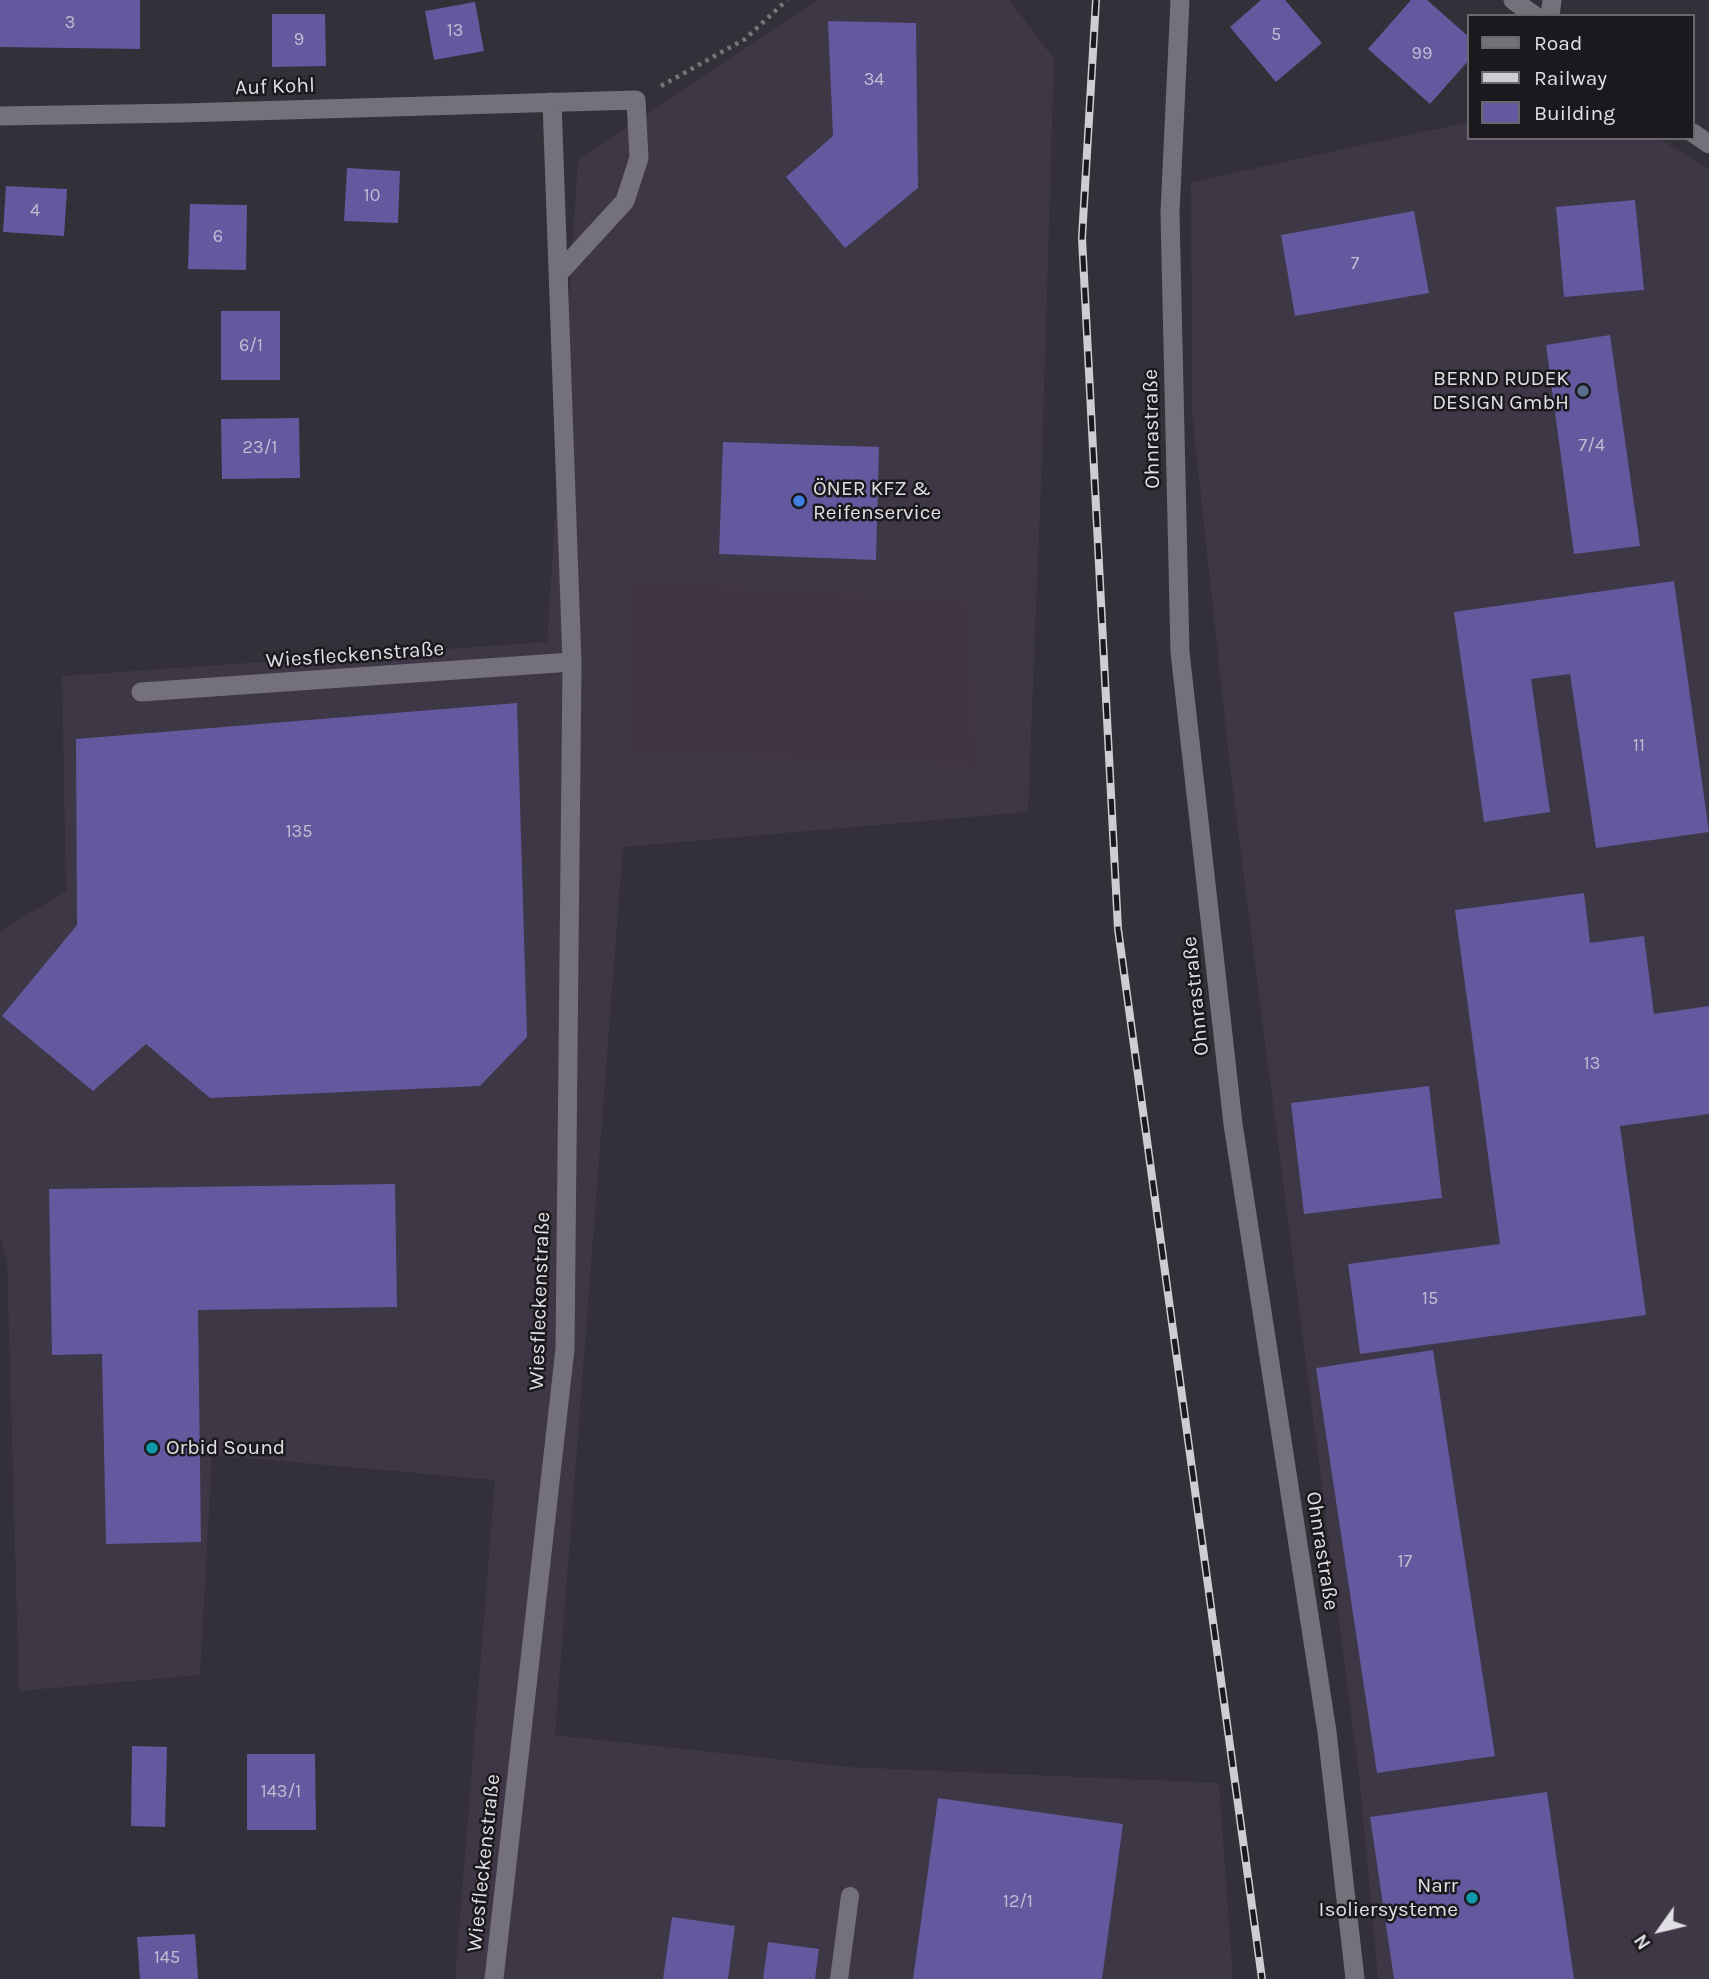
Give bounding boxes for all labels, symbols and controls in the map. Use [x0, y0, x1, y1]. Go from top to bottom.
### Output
house number: 3 [65, 12, 75, 34]
legend [1468, 14, 1695, 140]
house number: 13 [447, 20, 463, 42]
house number: 5 [1271, 24, 1281, 46]
house number: 9 [294, 29, 304, 51]
text: Road [1534, 31, 1582, 55]
house number: 99 [1412, 43, 1432, 65]
text: Railway [1534, 66, 1607, 90]
house number: 34 [864, 69, 884, 91]
street label: Auf Kohl [235, 73, 315, 101]
text: Building [1534, 101, 1615, 125]
house number: 10 [364, 185, 380, 207]
house number: 4 [30, 200, 40, 222]
house number: 6 [213, 226, 223, 248]
house number: 7 [1351, 253, 1359, 275]
house number: 6/1 [239, 335, 263, 357]
place label: BERND RUDEK DESIGN GmbH [1432, 366, 1569, 416]
street label: Ohnrastraße [1138, 369, 1166, 489]
marker: BERND RUDEK DESIGN GmbH [1575, 383, 1591, 399]
house number: 7/4 [1579, 435, 1605, 457]
house number: 23/1 [243, 437, 277, 459]
place label: ÖNER KFZ & Reifenservice [813, 476, 941, 526]
marker: ÖNER KFZ & Reifenservice [791, 493, 807, 509]
street label: Wiesfleckenstraße [265, 636, 445, 674]
house number: 11 [1633, 735, 1645, 757]
house number: 135 [286, 821, 312, 843]
street label: Ohnrastraße [1177, 935, 1215, 1057]
house number: 13 [1584, 1053, 1600, 1075]
street label: Wiesfleckenstraße [524, 1211, 556, 1391]
house number: 15 [1422, 1288, 1438, 1310]
place label: Orbid Sound [166, 1435, 285, 1461]
marker: Orbid Sound [144, 1440, 160, 1456]
street label: Ohnrastraße [1300, 1490, 1344, 1612]
house number: 17 [1398, 1551, 1412, 1573]
street label: Wiesfleckenstraße [462, 1773, 506, 1953]
house number: 143/1 [261, 1781, 301, 1803]
place label: Narr Isoliersysteme [1319, 1873, 1458, 1923]
marker: Narr Isoliersysteme [1464, 1890, 1480, 1906]
house number: 12/1 [1003, 1891, 1033, 1913]
north arrow [1625, 1895, 1695, 1965]
text: N [1630, 1930, 1656, 1954]
house number: 145 [154, 1947, 180, 1969]

